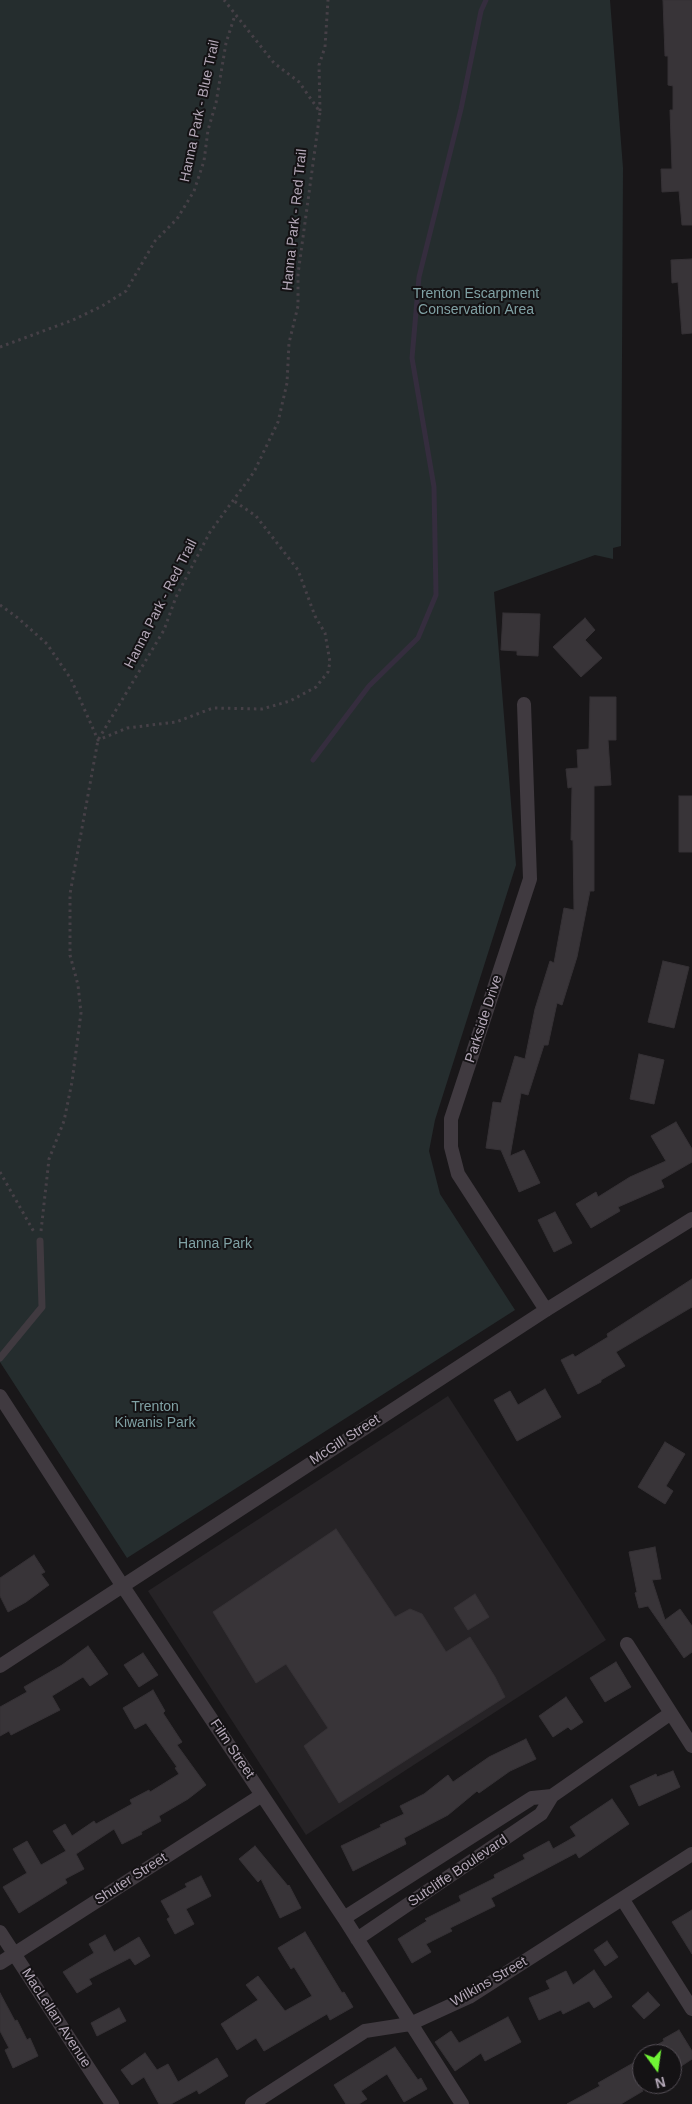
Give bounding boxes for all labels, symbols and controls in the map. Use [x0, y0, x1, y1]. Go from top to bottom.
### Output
street label: Hanna Park - Blue Trail [177, 38, 223, 184]
street label: Hanna Park - Red Trail [279, 148, 311, 292]
park label: Trenton Escarpment Conservation Area [413, 286, 539, 318]
street label: Hanna Park - Red Trail [121, 537, 201, 671]
street label: Parkside Drive [462, 973, 506, 1065]
park label: Hanna Park [178, 1236, 252, 1252]
park label: Trenton Kiwanis Park [115, 1399, 195, 1431]
street label: McGill Street [307, 1411, 383, 1469]
street label: Film Street [206, 1716, 258, 1782]
street label: Sutcliffe Boulevard [405, 1831, 511, 1911]
street label: Shuter Street [92, 1849, 170, 1909]
street label: Wilkins Street [448, 1953, 530, 2011]
street label: MacLellan Avenue [18, 1965, 94, 2071]
north arrow [632, 2044, 682, 2094]
text: N [654, 2074, 667, 2092]

